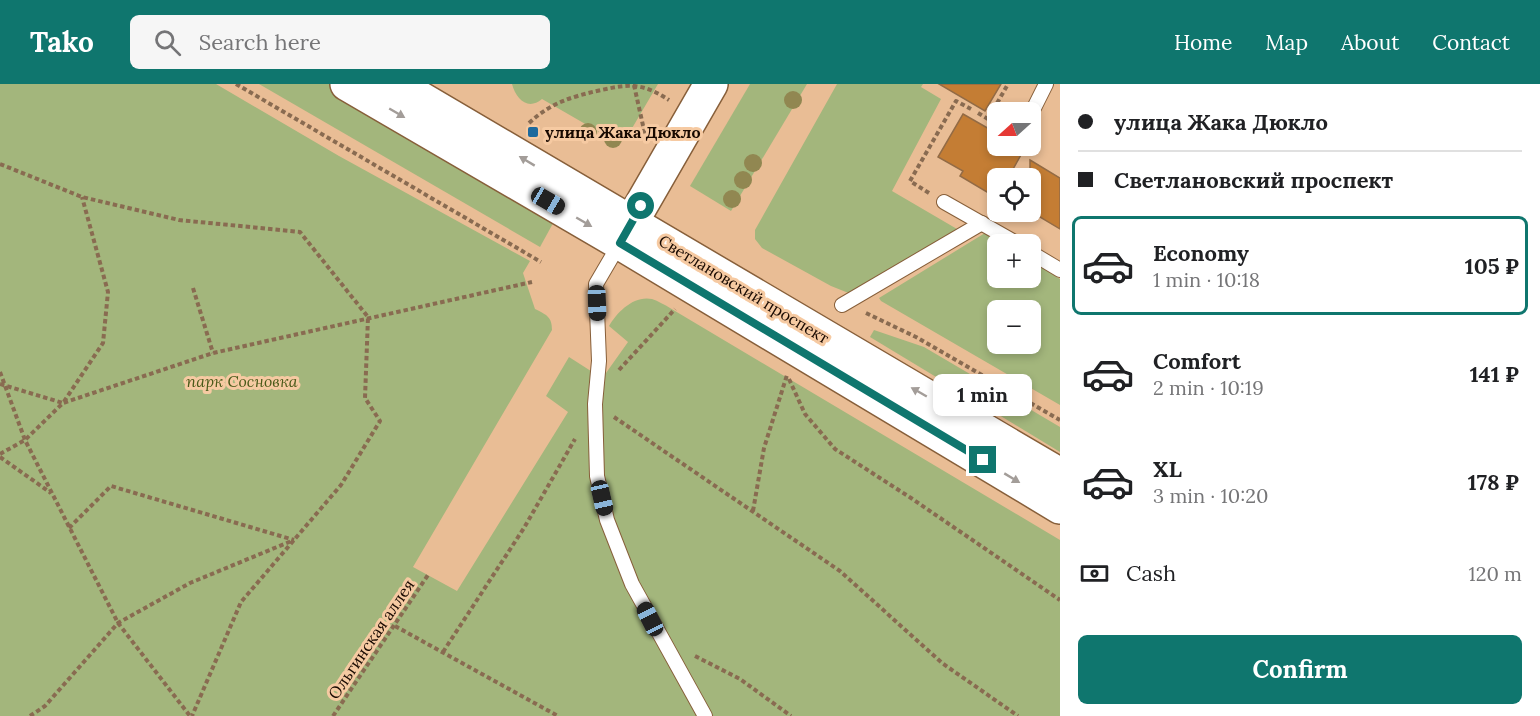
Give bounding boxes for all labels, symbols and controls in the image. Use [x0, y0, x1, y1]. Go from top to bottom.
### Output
search box [130, 15, 550, 69]
text: Tako [30, 24, 94, 60]
icon: search [151, 26, 184, 59]
text: Search here [199, 28, 321, 56]
text: Home [1174, 29, 1232, 56]
text: Map [1265, 29, 1308, 56]
text: About [1341, 29, 1399, 56]
text: Contact [1432, 29, 1510, 56]
north arrow [987, 102, 1041, 156]
map controls [987, 102, 1041, 354]
one-way arrow [389, 108, 405, 119]
text: улица Жака Дюкло [1114, 108, 1328, 136]
place label: улица Жака Дюкло [545, 122, 701, 142]
marker: улица Жака Дюкло [526, 125, 540, 139]
one-way arrow [519, 155, 535, 166]
text: Светлановский проспект [1114, 166, 1393, 194]
button: locate [987, 168, 1041, 222]
car [528, 184, 568, 218]
route start [627, 192, 654, 219]
one-way arrow [576, 217, 592, 228]
street label: Светлановский проспект [655, 230, 833, 348]
button: + [987, 234, 1041, 288]
icon: car [1081, 239, 1135, 293]
text: Economy [1153, 239, 1249, 267]
text: 105 ₽ [1465, 252, 1519, 280]
text: 1 min · 10:18 [1153, 267, 1260, 292]
car [587, 285, 607, 321]
button: − [987, 300, 1041, 354]
icon: car [1081, 347, 1135, 401]
text: Comfort [1153, 347, 1241, 375]
text: 141 ₽ [1470, 360, 1519, 388]
park label: парк Сосновка [186, 371, 298, 391]
callout: 1 min [934, 373, 1032, 415]
text: 2 min · 10:19 [1153, 375, 1264, 400]
text: 1 min [957, 382, 1008, 407]
one-way arrow [910, 387, 927, 397]
route end [969, 446, 996, 473]
icon: car [1081, 455, 1135, 509]
text: XL [1153, 455, 1182, 483]
text: 178 ₽ [1468, 468, 1519, 496]
one-way arrow [1004, 473, 1020, 484]
car [589, 478, 615, 518]
text: 3 min · 10:20 [1153, 483, 1268, 508]
icon: cash [1078, 557, 1111, 590]
text: Cash [1126, 559, 1176, 587]
text: 120 m [1468, 561, 1522, 586]
street label: Ольгинская аллея [324, 575, 418, 703]
car [634, 599, 666, 639]
button: Confirm [1078, 635, 1522, 704]

